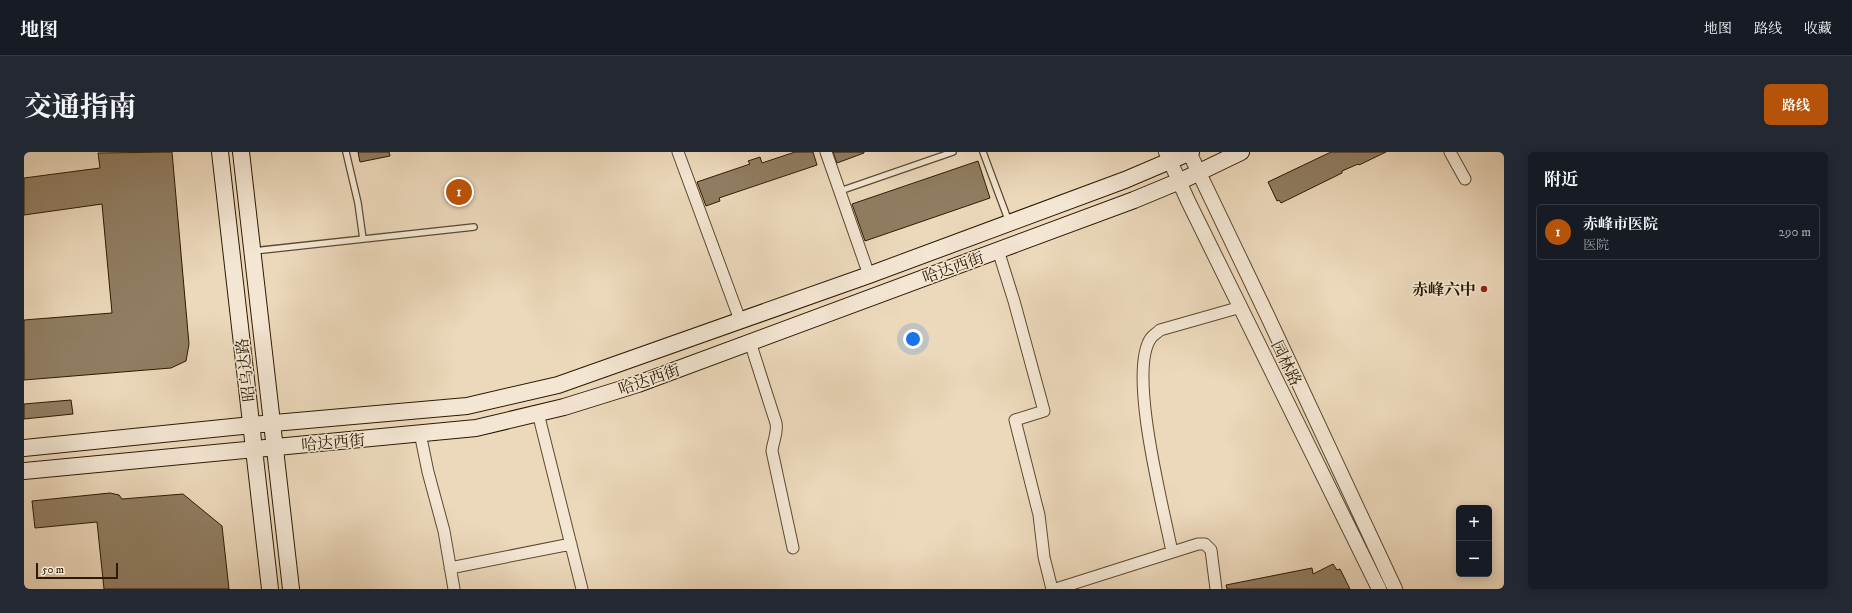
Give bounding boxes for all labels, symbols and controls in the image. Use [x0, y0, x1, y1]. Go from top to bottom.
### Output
text: 地图 [20, 19, 58, 42]
text: 地图 [1704, 20, 1732, 38]
text: 路线 [1754, 20, 1782, 38]
text: 收藏 [1804, 20, 1832, 38]
button: 路线 [1764, 84, 1828, 125]
text: 交通指南 [24, 90, 136, 125]
text: 附近 [1544, 169, 1578, 191]
pin: 1 [446, 177, 472, 207]
text: 赤峰市医院 [1583, 215, 1658, 234]
text: 1 [1556, 224, 1560, 240]
text: 290 m [1779, 224, 1811, 240]
text: 医院 [1583, 237, 1609, 253]
street label: 哈达西街 [920, 248, 987, 288]
place label: 赤峰六中 [1412, 280, 1476, 300]
marker: 赤峰六中 [1479, 284, 1489, 294]
your location [903, 329, 923, 349]
street label: 昭乌达路 [232, 337, 260, 403]
street label: 园林路 [1267, 337, 1306, 389]
street label: 哈达西街 [616, 360, 683, 400]
street label: 哈达西街 [300, 430, 366, 456]
map controls [1456, 505, 1492, 577]
button: + [1456, 505, 1492, 541]
button: − [1456, 541, 1492, 577]
scale bar [36, 561, 118, 580]
text: 50 m [42, 563, 64, 577]

